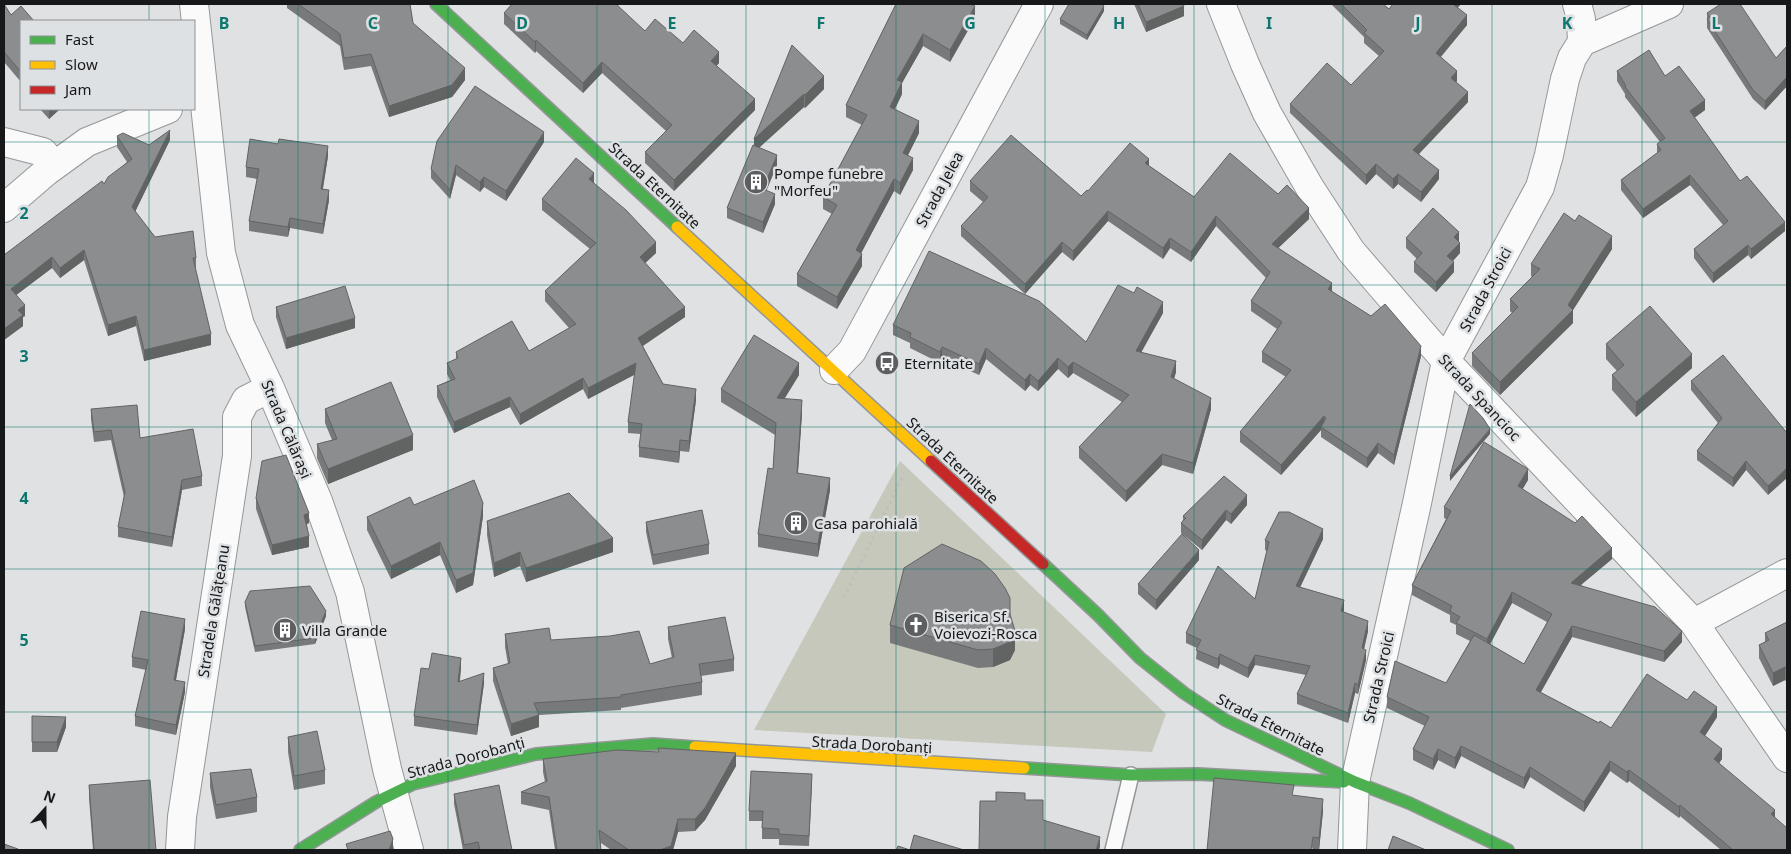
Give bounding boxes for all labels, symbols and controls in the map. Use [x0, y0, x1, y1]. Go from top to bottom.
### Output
text: B [219, 12, 229, 34]
text: C [368, 12, 378, 34]
text: D [516, 12, 528, 34]
text: E [668, 12, 677, 34]
text: F [817, 12, 825, 34]
text: G [964, 12, 976, 34]
text: H [1113, 12, 1125, 34]
text: I [1266, 12, 1272, 34]
text: J [1413, 12, 1421, 34]
text: K [1562, 12, 1573, 34]
text: L [1712, 12, 1721, 34]
legend [20, 20, 195, 110]
text: Fast [65, 29, 94, 49]
text: Slow [65, 54, 98, 74]
text: Jam [63, 79, 92, 99]
street label: Strada Eternitate [605, 137, 705, 233]
street label: Strada Jelea [911, 148, 967, 230]
place label: Pompe funebre "Morfeu" [774, 163, 884, 200]
building icon: Pompe funebre "Morfeu" [743, 169, 769, 195]
text: 2 [19, 202, 29, 224]
street label: Strada Stroici [1454, 243, 1516, 335]
text: 3 [19, 345, 29, 367]
street label: Strada Spancioc [1434, 349, 1526, 445]
bus stop icon: Eternitate [874, 350, 900, 376]
place label: Eternitate [904, 353, 973, 373]
street label: Strada Călărași [257, 377, 317, 481]
street label: Strada Eternitate [903, 412, 1003, 508]
text: 4 [19, 487, 29, 509]
building icon: Casa parohială [783, 510, 809, 536]
place label: Casa parohială [814, 513, 918, 533]
street label: Stradela Gălățeanu [193, 543, 233, 679]
place label: Biserica Sf. Voievozi-Rosca [934, 606, 1037, 643]
church icon: Biserica Sf. Voievozi-Rosca [903, 612, 929, 638]
building icon: Villa Grande [272, 617, 298, 643]
place label: Villa Grande [302, 620, 387, 640]
text: 5 [19, 629, 29, 651]
street label: Strada Stroici [1358, 629, 1398, 725]
street label: Strada Eternitate [1214, 688, 1328, 760]
street label: Strada Dorobanți [811, 731, 933, 757]
street label: Strada Dorobanți [405, 732, 527, 782]
north arrow [20, 784, 70, 834]
text: N [41, 785, 59, 807]

